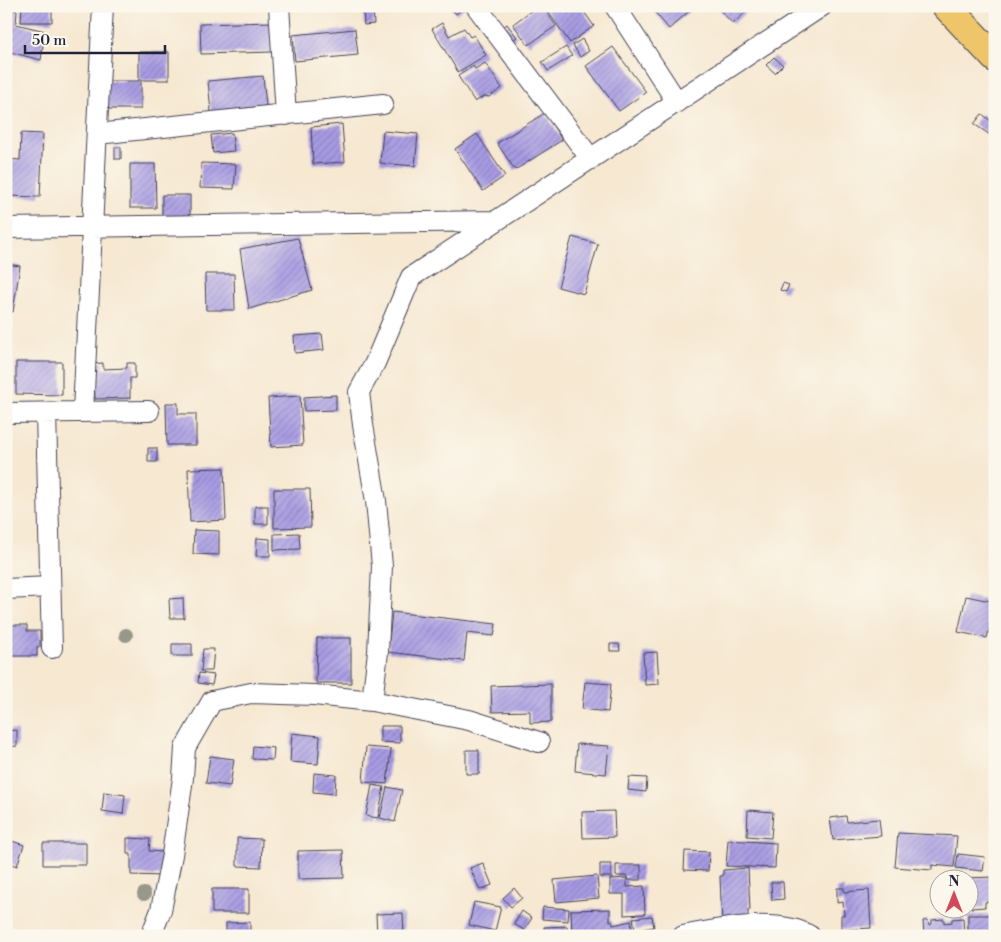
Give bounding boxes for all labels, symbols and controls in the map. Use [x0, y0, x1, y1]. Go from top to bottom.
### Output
scale bar [25, 22, 165, 54]
text: 50 m [32, 31, 66, 50]
north arrow [928, 870, 978, 920]
text: N [948, 873, 960, 891]

